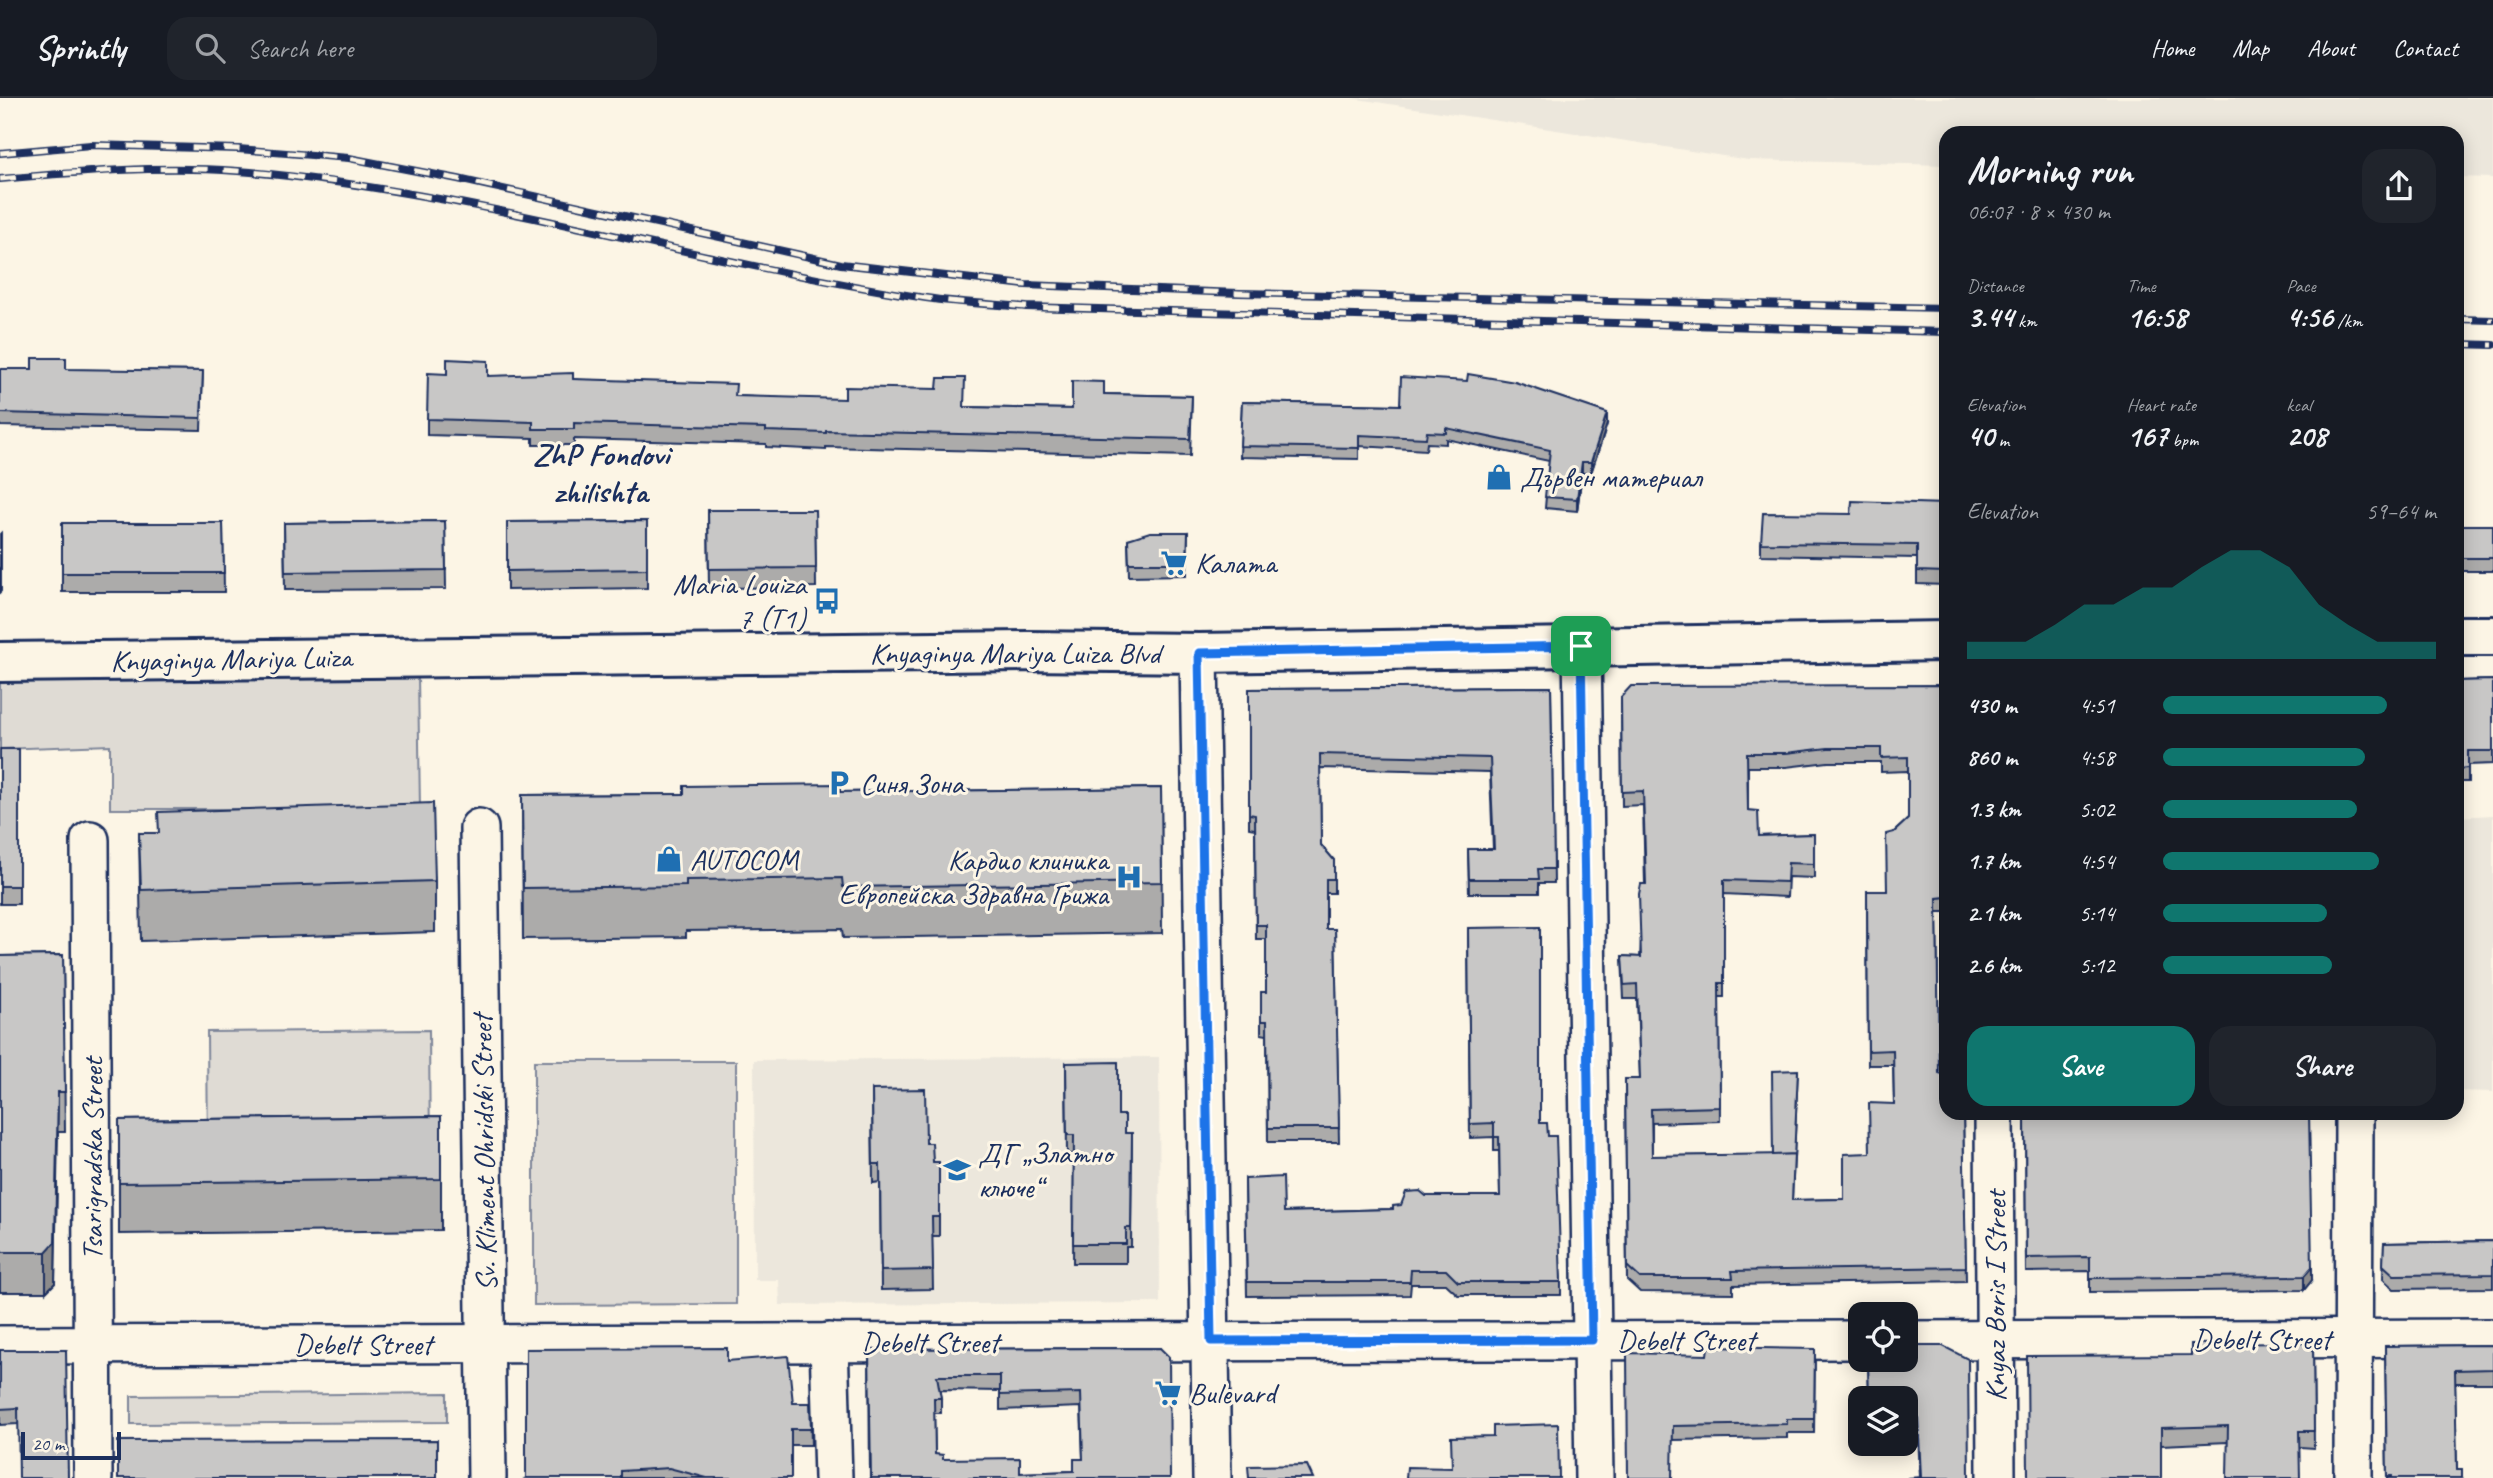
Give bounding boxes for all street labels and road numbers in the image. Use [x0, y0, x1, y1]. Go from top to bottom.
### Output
street label: Knyaginya Mariya Luiza Blvd [870, 634, 1164, 672]
street label: Knyaginya Mariya Luiza [110, 638, 355, 680]
street label: Sv. Kliment Ohridski Street [463, 1010, 505, 1292]
street label: Tsarigradska Street [73, 1054, 111, 1260]
street label: Knyaz Boris I Street [1976, 1187, 2014, 1402]
street label: Debelt Street [2193, 1320, 2335, 1358]
street label: Debelt Street [1617, 1321, 1759, 1359]
street label: Debelt Street [861, 1323, 1003, 1361]
street label: Debelt Street [294, 1325, 436, 1363]

